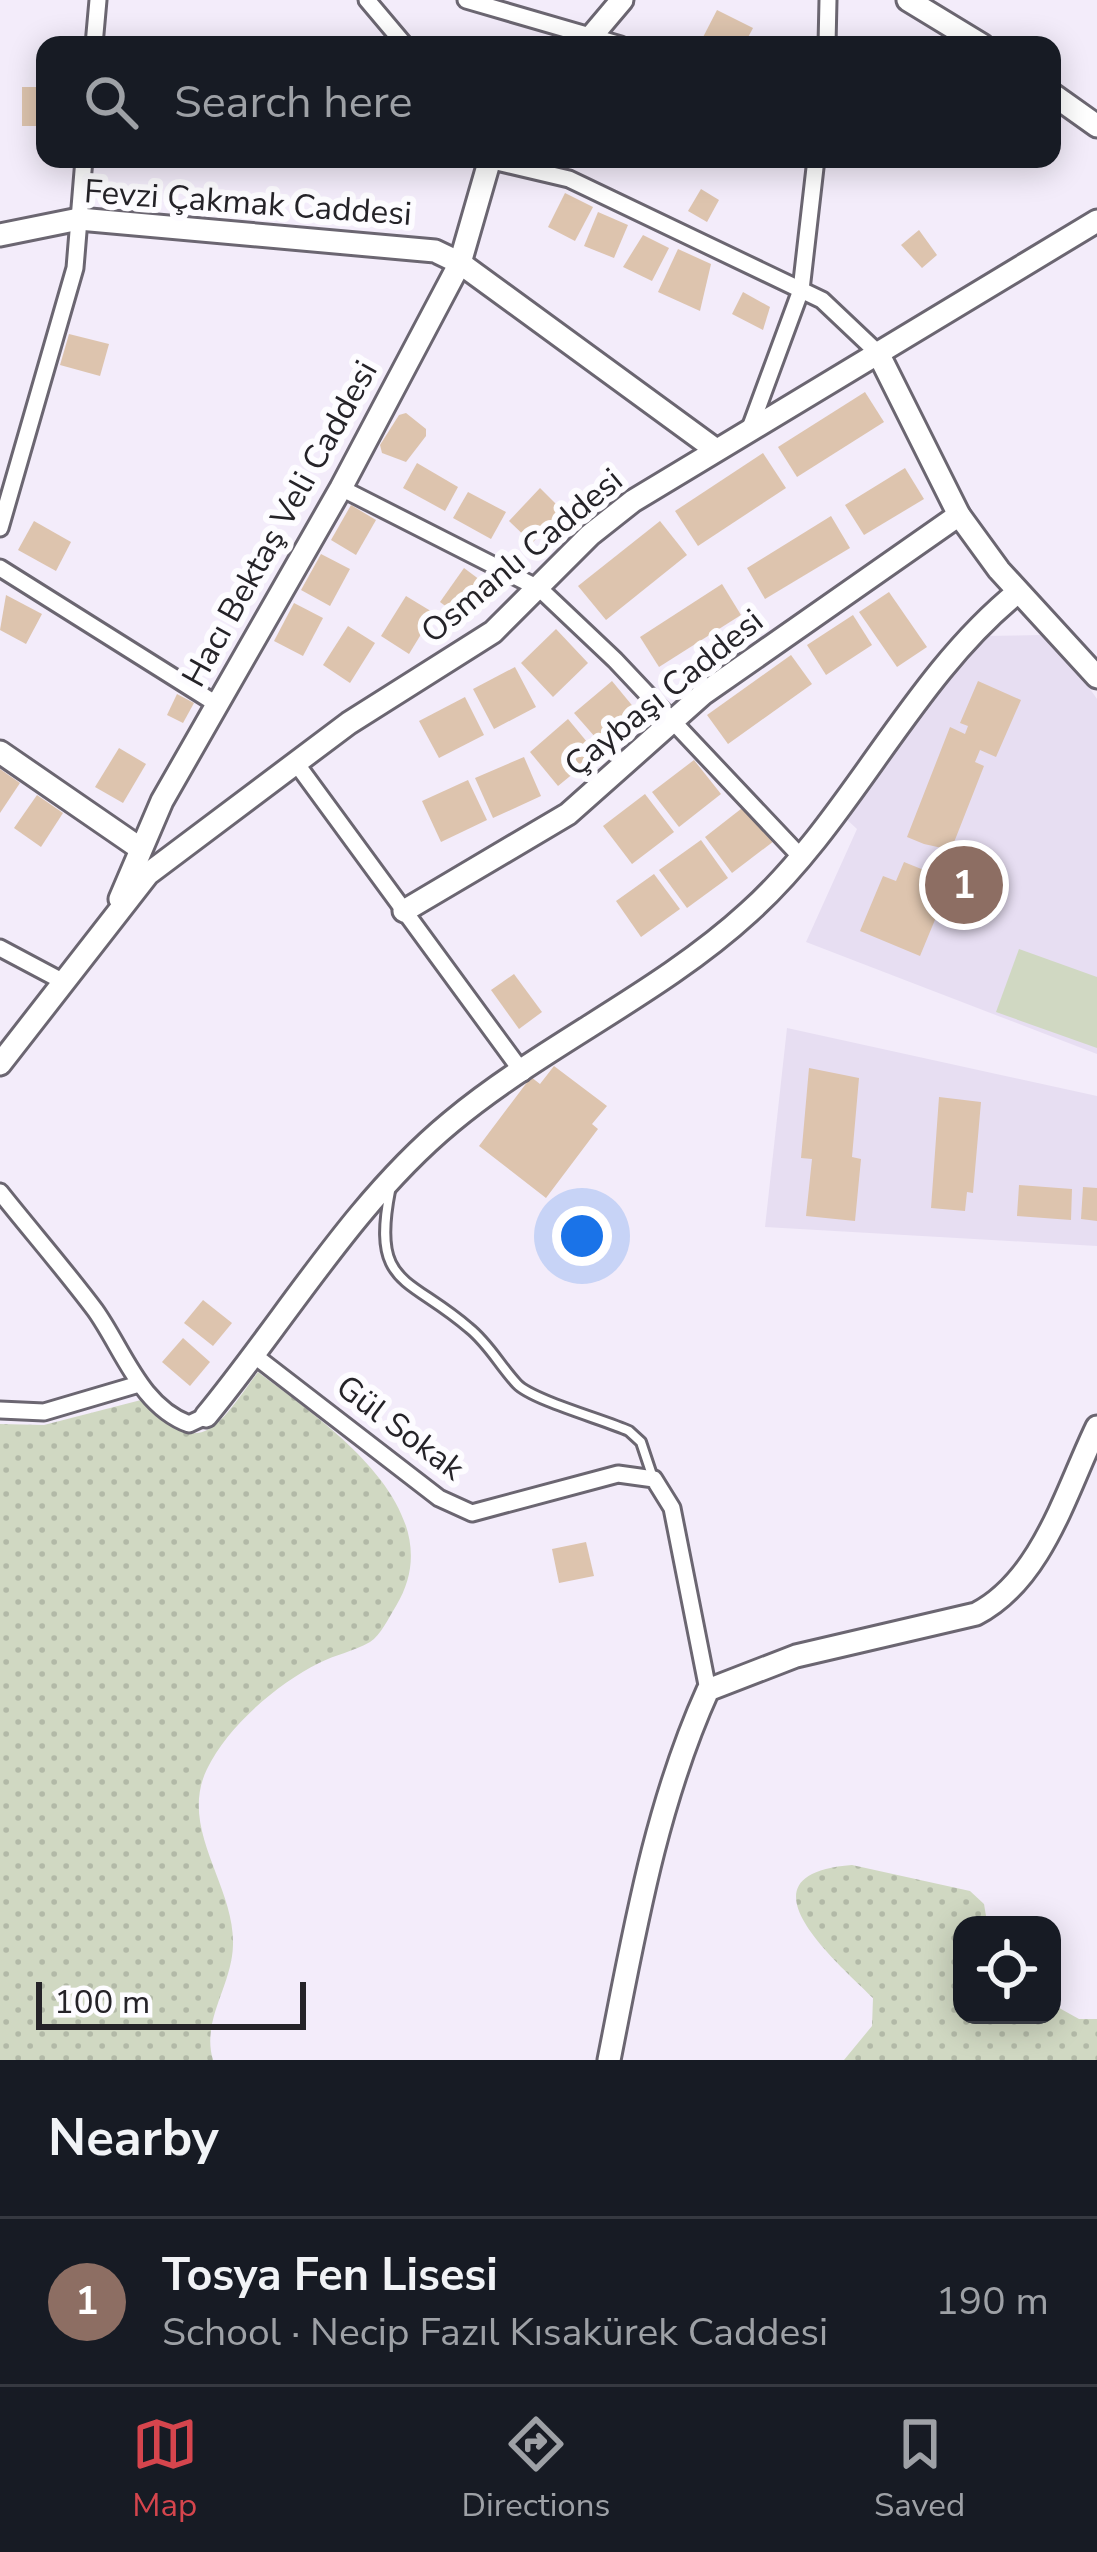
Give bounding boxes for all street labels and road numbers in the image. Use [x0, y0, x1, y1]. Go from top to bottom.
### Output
street label: Fevzi Çakmak Caddesi [83, 169, 413, 237]
street label: Hacı Bektaş Veli Caddesi [172, 353, 388, 695]
street label: Osmanlı Caddesi [412, 458, 632, 654]
street label: Çaybaşı Caddesi [555, 599, 773, 787]
street label: Gül Sokak [327, 1365, 474, 1491]

